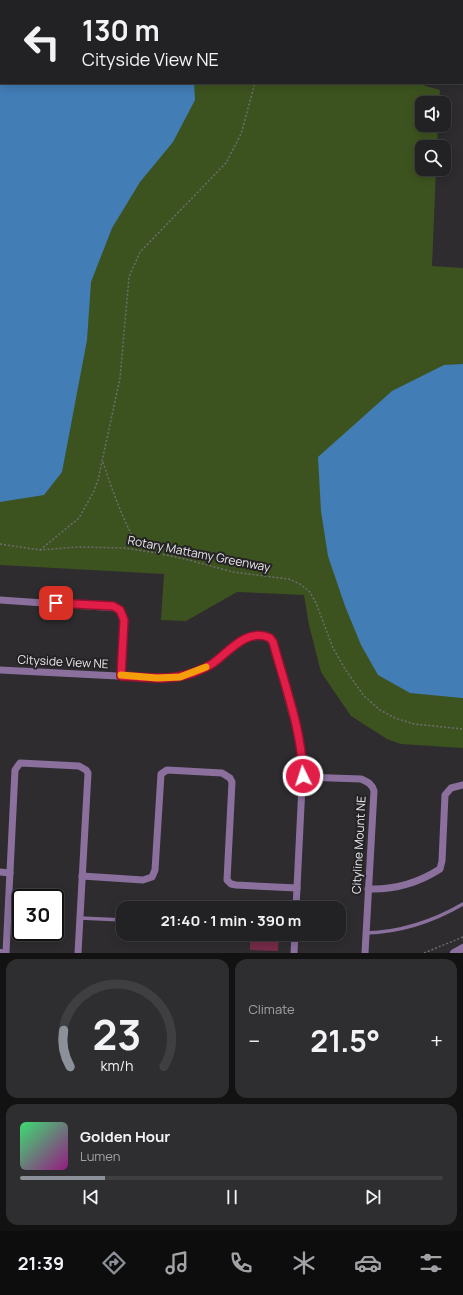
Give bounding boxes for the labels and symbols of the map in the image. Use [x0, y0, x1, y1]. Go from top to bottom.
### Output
street label: Rotary Mattamy Greenway [126, 531, 273, 576]
pin [39, 586, 73, 620]
street label: Cityside View NE [17, 651, 109, 672]
position arrow [282, 755, 324, 797]
street label: Cityline Mount NE [347, 795, 370, 894]
speed limit sign: 30 [12, 889, 64, 941]

